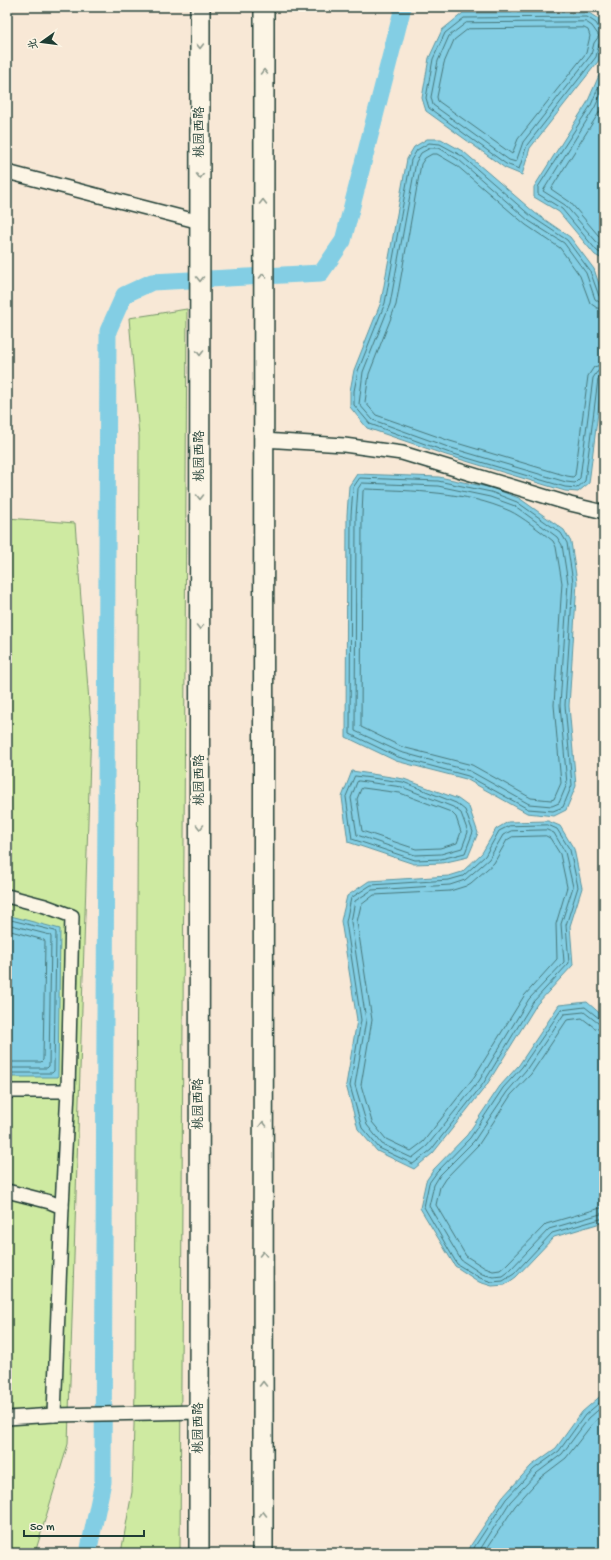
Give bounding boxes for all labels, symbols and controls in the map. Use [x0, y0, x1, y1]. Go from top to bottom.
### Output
north arrow [22, 22, 62, 62]
text: 北 [27, 37, 41, 51]
one-way arrow [196, 43, 204, 49]
one-way arrow [260, 69, 268, 75]
street label: 桃园西路 [191, 106, 208, 158]
one-way arrow [196, 173, 204, 179]
one-way arrow [259, 199, 267, 205]
one-way arrow [259, 273, 267, 279]
one-way arrow [196, 276, 204, 282]
one-way arrow [196, 350, 204, 356]
street label: 桃园西路 [191, 430, 208, 482]
one-way arrow [196, 494, 204, 500]
one-way arrow [196, 624, 204, 630]
street label: 桃园西路 [191, 754, 208, 806]
one-way arrow [196, 824, 204, 830]
street label: 桃园西路 [190, 1078, 207, 1130]
one-way arrow [259, 1121, 267, 1127]
one-way arrow [259, 1251, 267, 1257]
one-way arrow [259, 1381, 267, 1387]
street label: 桃园西路 [190, 1402, 207, 1454]
one-way arrow [259, 1511, 267, 1517]
scale bar [24, 1512, 144, 1538]
text: 50 m [30, 1521, 55, 1535]

